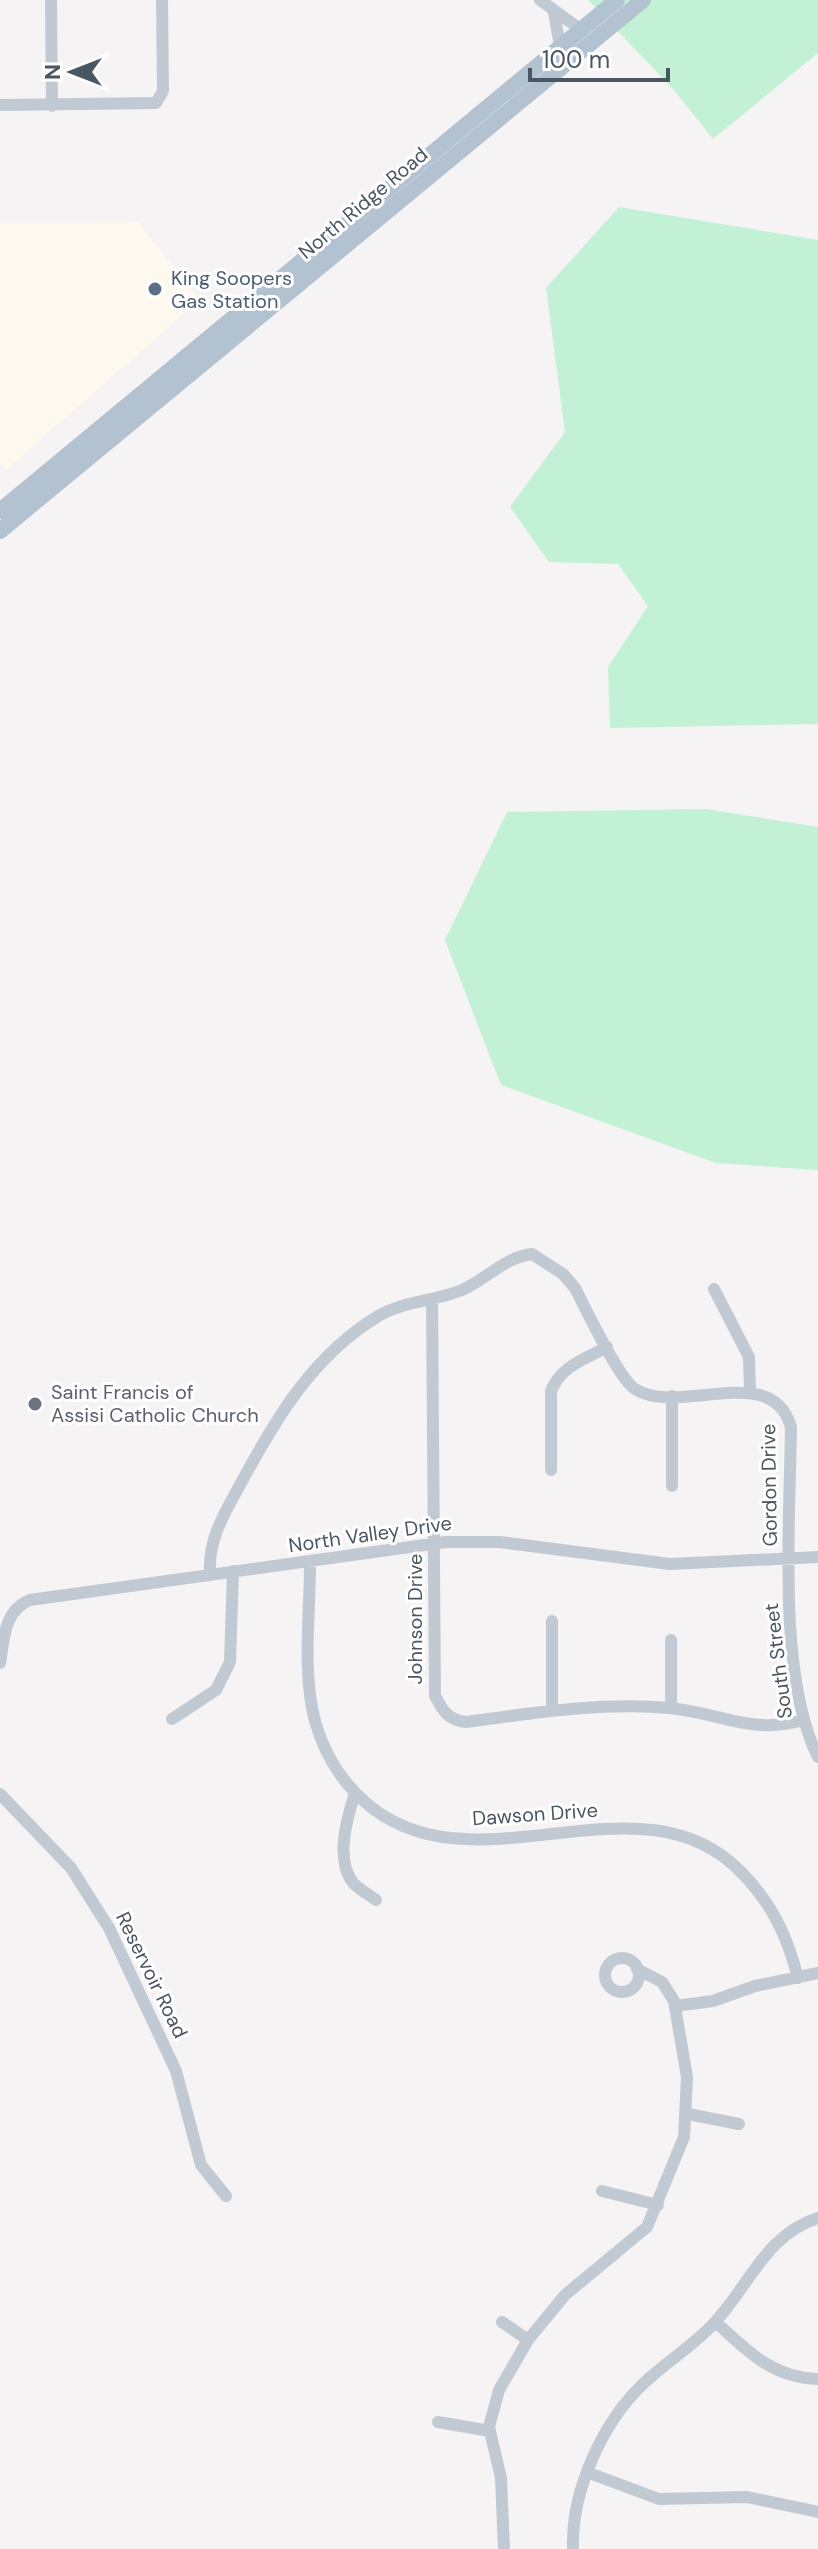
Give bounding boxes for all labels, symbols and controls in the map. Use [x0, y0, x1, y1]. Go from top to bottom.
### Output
north arrow [32, 32, 112, 112]
scale bar [530, 32, 668, 82]
text: 100 m [542, 44, 610, 75]
text: N [38, 64, 67, 80]
street label: North Ridge Road [293, 141, 433, 265]
place label: King Soopers Gas Station [171, 265, 292, 314]
marker: King Soopers Gas Station [146, 280, 164, 298]
place label: Saint Francis of Assisi Catholic Church [51, 1379, 259, 1428]
marker: Saint Francis of Assisi Catholic Church [26, 1395, 44, 1413]
street label: Gordon Drive [755, 1423, 783, 1547]
street label: North Valley Drive [287, 1510, 453, 1558]
street label: Johnson Drive [402, 1554, 428, 1684]
street label: South Street [758, 1602, 798, 1720]
street label: Dawson Drive [471, 1797, 599, 1831]
street label: Reservoir Road [110, 1908, 194, 2042]

